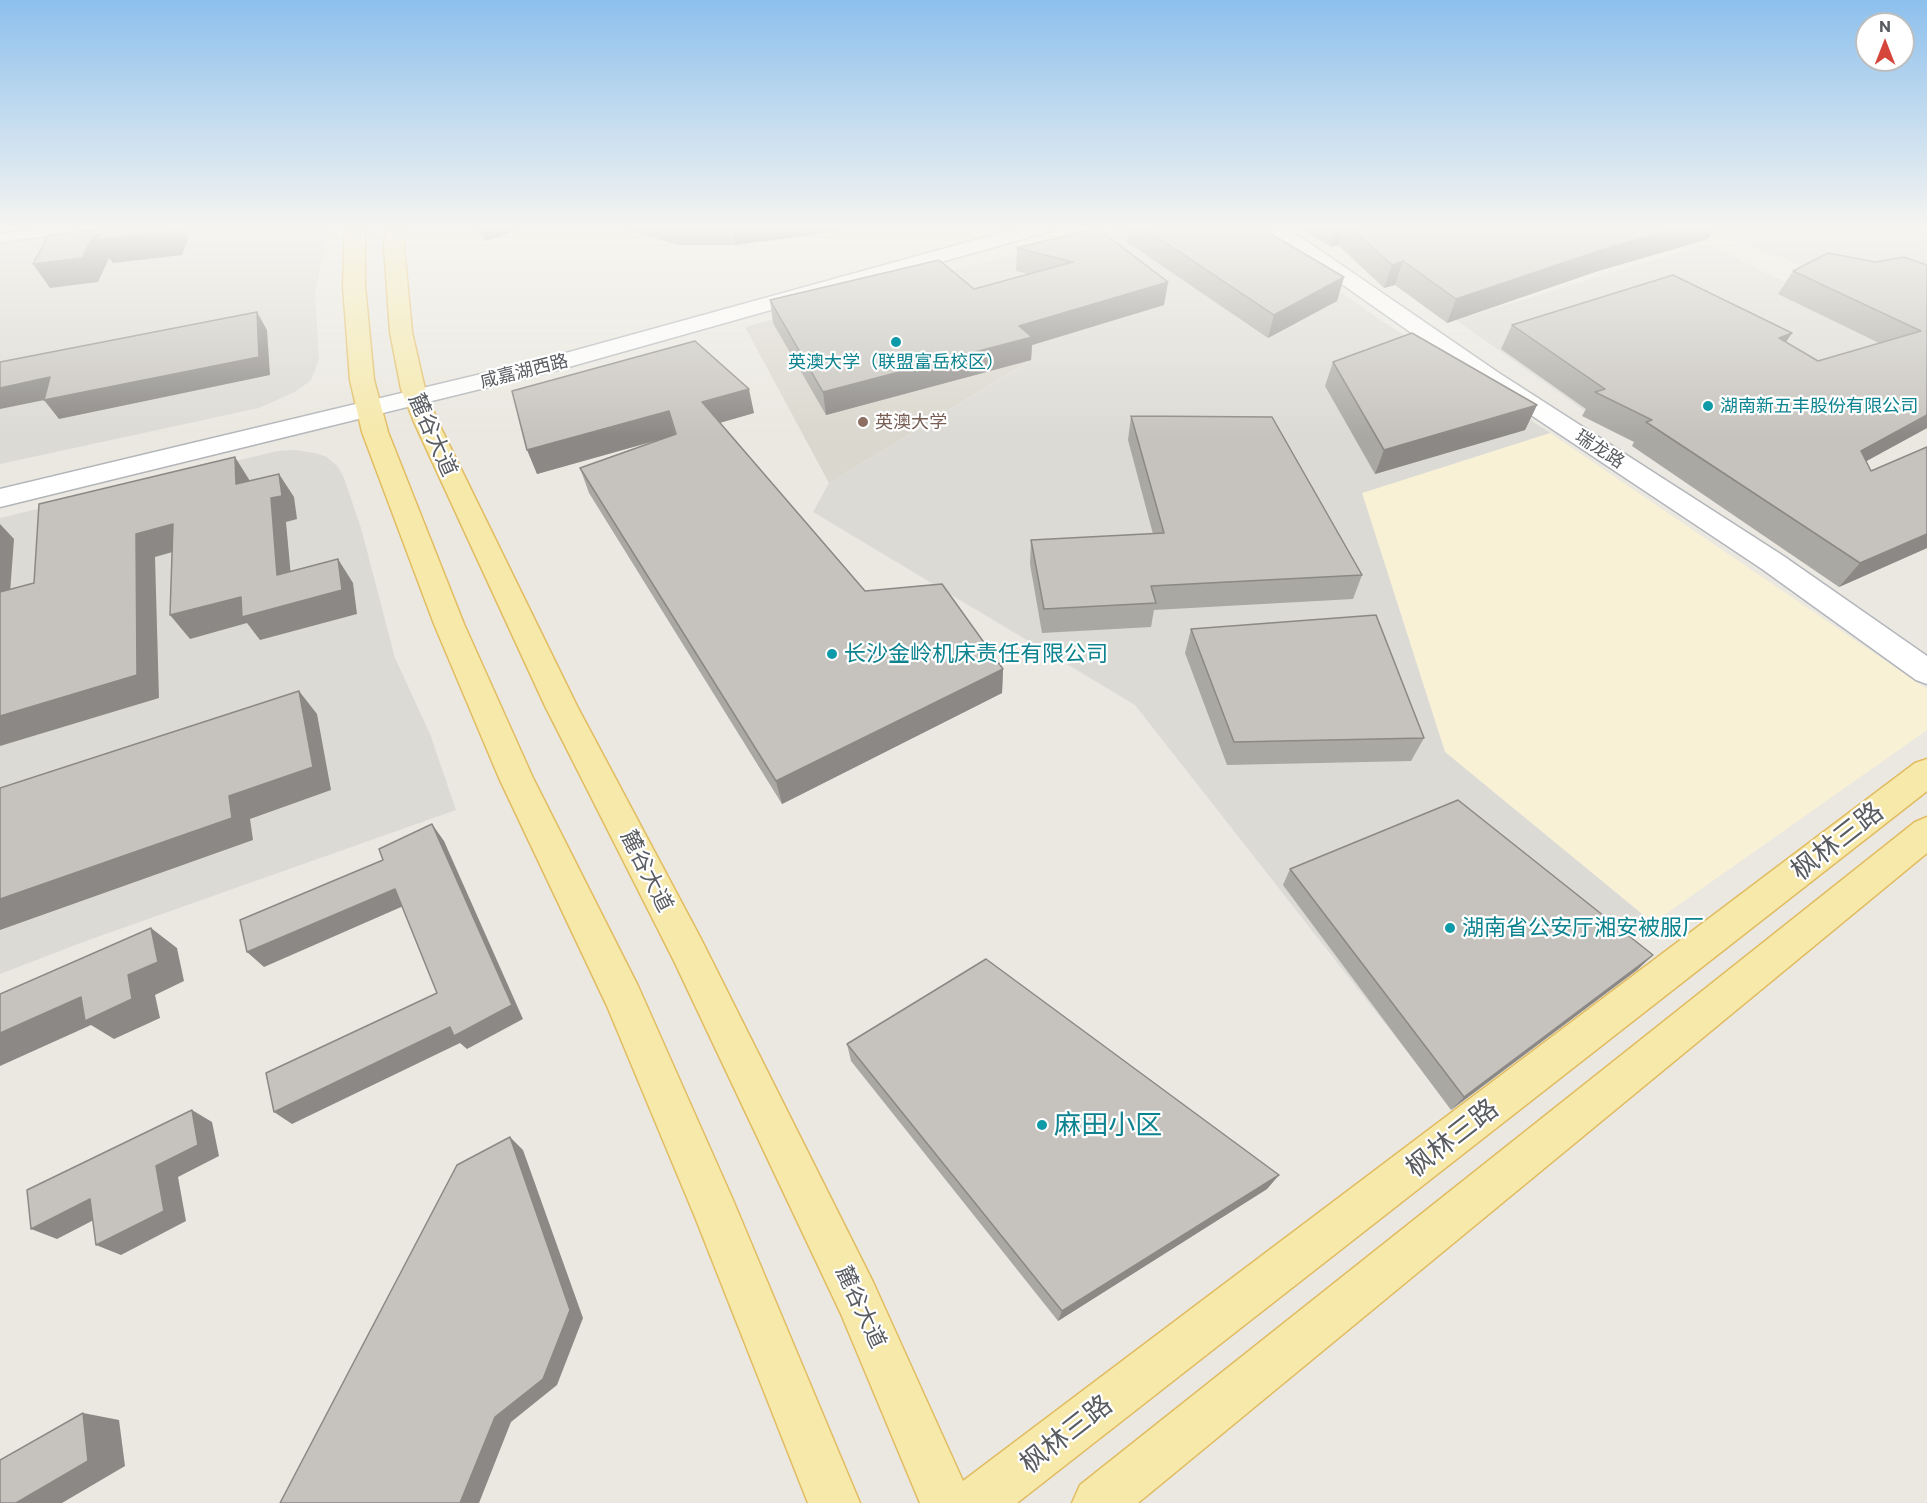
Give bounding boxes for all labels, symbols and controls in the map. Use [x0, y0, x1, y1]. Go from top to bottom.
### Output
north arrow [1855, 12, 1915, 72]
text: N [1879, 16, 1891, 35]
marker: 英澳大学（联盟富岳校区） [889, 335, 903, 349]
street label: 咸嘉湖西路 [478, 350, 570, 392]
place label: 英澳大学（联盟富岳校区） [788, 351, 1004, 373]
street label: 麓谷大道 [403, 389, 463, 481]
place label: 湖南新五丰股份有限公司 [1720, 395, 1918, 417]
marker: 湖南新五丰股份有限公司 [1701, 399, 1715, 413]
place label: 英澳大学 [875, 411, 947, 433]
marker: 英澳大学 [856, 415, 870, 429]
street label: 瑞龙路 [1571, 425, 1629, 473]
place label: 长沙金岭机床责任有限公司 [844, 641, 1108, 667]
marker: 长沙金岭机床责任有限公司 [825, 647, 839, 661]
street label: 枫林三路 [1784, 795, 1890, 887]
street label: 麓谷大道 [615, 826, 679, 916]
place label: 湖南省公安厅湘安被服厂 [1462, 915, 1704, 941]
marker: 湖南省公安厅湘安被服厂 [1443, 921, 1457, 935]
street label: 枫林三路 [1399, 1092, 1505, 1184]
place label: 麻田小区 [1054, 1109, 1162, 1141]
marker: 麻田小区 [1035, 1118, 1049, 1132]
street label: 麓谷大道 [830, 1262, 892, 1352]
street label: 枫林三路 [1013, 1388, 1119, 1480]

